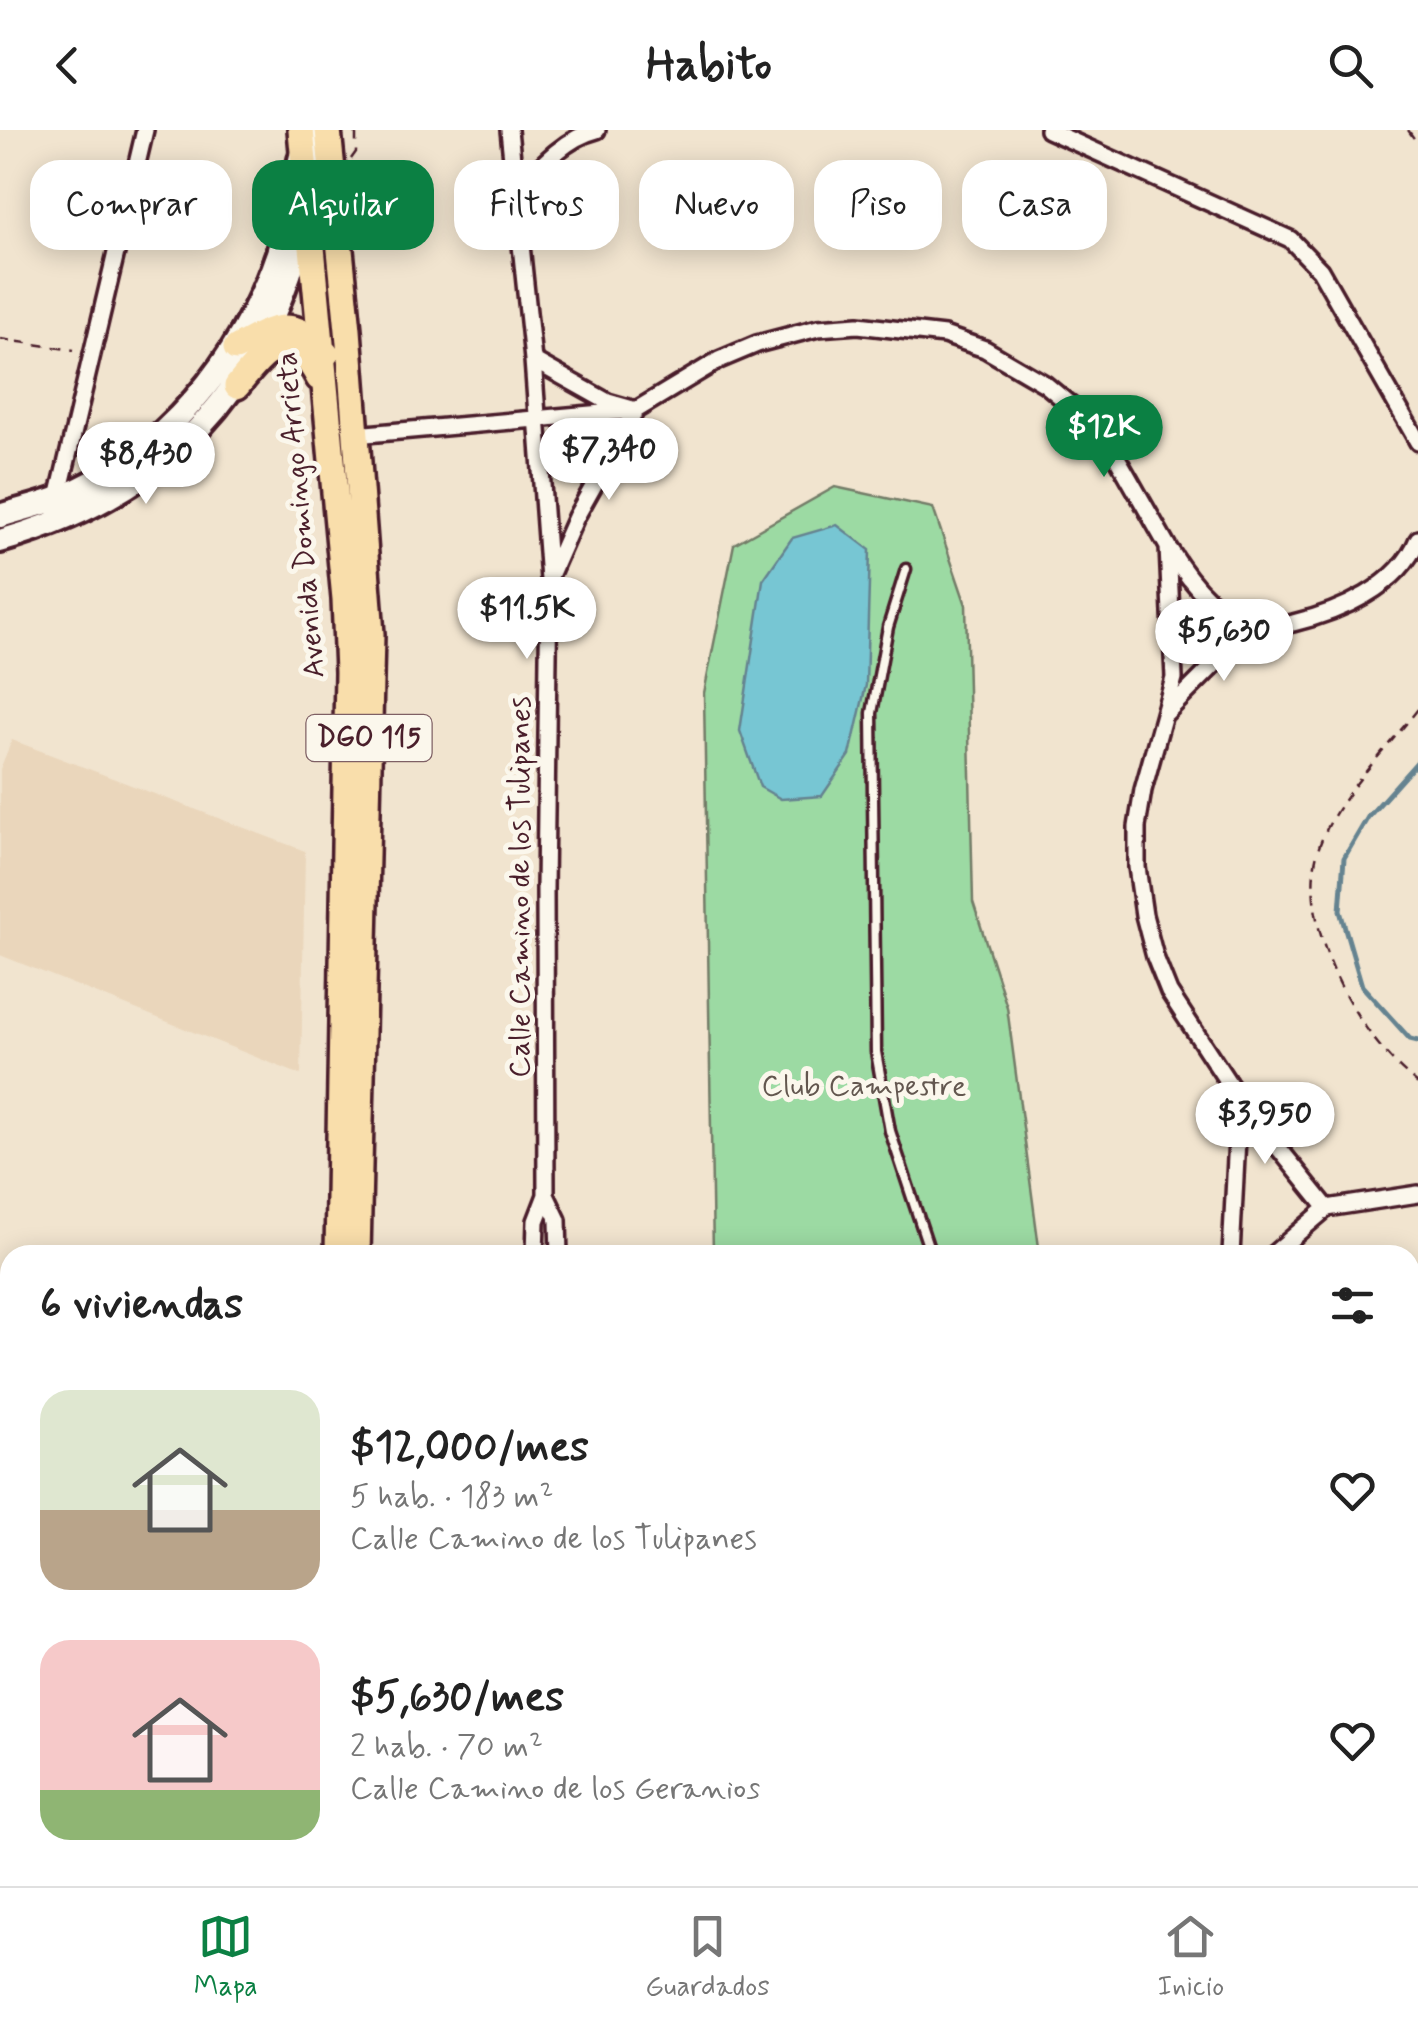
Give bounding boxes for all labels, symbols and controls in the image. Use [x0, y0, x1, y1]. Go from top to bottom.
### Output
text: Habito [646, 36, 772, 95]
icon: back [40, 38, 95, 93]
icon: search [1323, 38, 1378, 93]
chip: Comprar [30, 160, 232, 250]
chip: Alquilar [252, 160, 434, 250]
chip: Filtros [454, 160, 619, 250]
chip: Nuevo [639, 160, 794, 250]
chip: Piso [814, 160, 942, 250]
chip: Casa [962, 160, 1107, 250]
street label: Avenida Domingo Arrieta [267, 350, 335, 680]
pin: $12K [1045, 395, 1163, 480]
text: $12K [1068, 406, 1140, 448]
pin: $7,340 [528, 418, 690, 503]
pin: $8,430 [65, 422, 227, 507]
text: $7,340 [561, 429, 657, 471]
text: $8,430 [99, 433, 193, 475]
pin: $11.5K [446, 577, 608, 662]
text: $11.5K [479, 588, 575, 630]
pin: $5,630 [1143, 599, 1305, 684]
text: $5,630 [1177, 610, 1271, 652]
street label: Calle Camino de los Tulipanes [501, 696, 540, 1078]
road number: DGO 115 [306, 715, 432, 761]
park label: Club Campestre [762, 1067, 966, 1106]
pin: $3,950 [1184, 1082, 1346, 1167]
text: $3,950 [1218, 1093, 1312, 1135]
text: 6 viviendas [40, 1278, 243, 1333]
icon: filters [1325, 1278, 1380, 1333]
text: $12,000/mes [350, 1421, 589, 1476]
icon: home [120, 1430, 240, 1550]
icon: heart [1325, 1463, 1380, 1518]
text: 5 hab. · 183 m² [350, 1476, 554, 1518]
text: Calle Camino de los Tulipanes [350, 1518, 757, 1560]
text: $5,630/mes [350, 1671, 564, 1726]
icon: home [120, 1680, 240, 1800]
icon: heart [1325, 1713, 1380, 1768]
text: 2 hab. · 70 m² [350, 1726, 543, 1768]
text: Calle Camino de los Geranios [350, 1768, 760, 1810]
tab: Mapa [194, 1909, 258, 2006]
tab: Guardados [645, 1909, 770, 2006]
tab: Inicio [1157, 1909, 1224, 2006]

